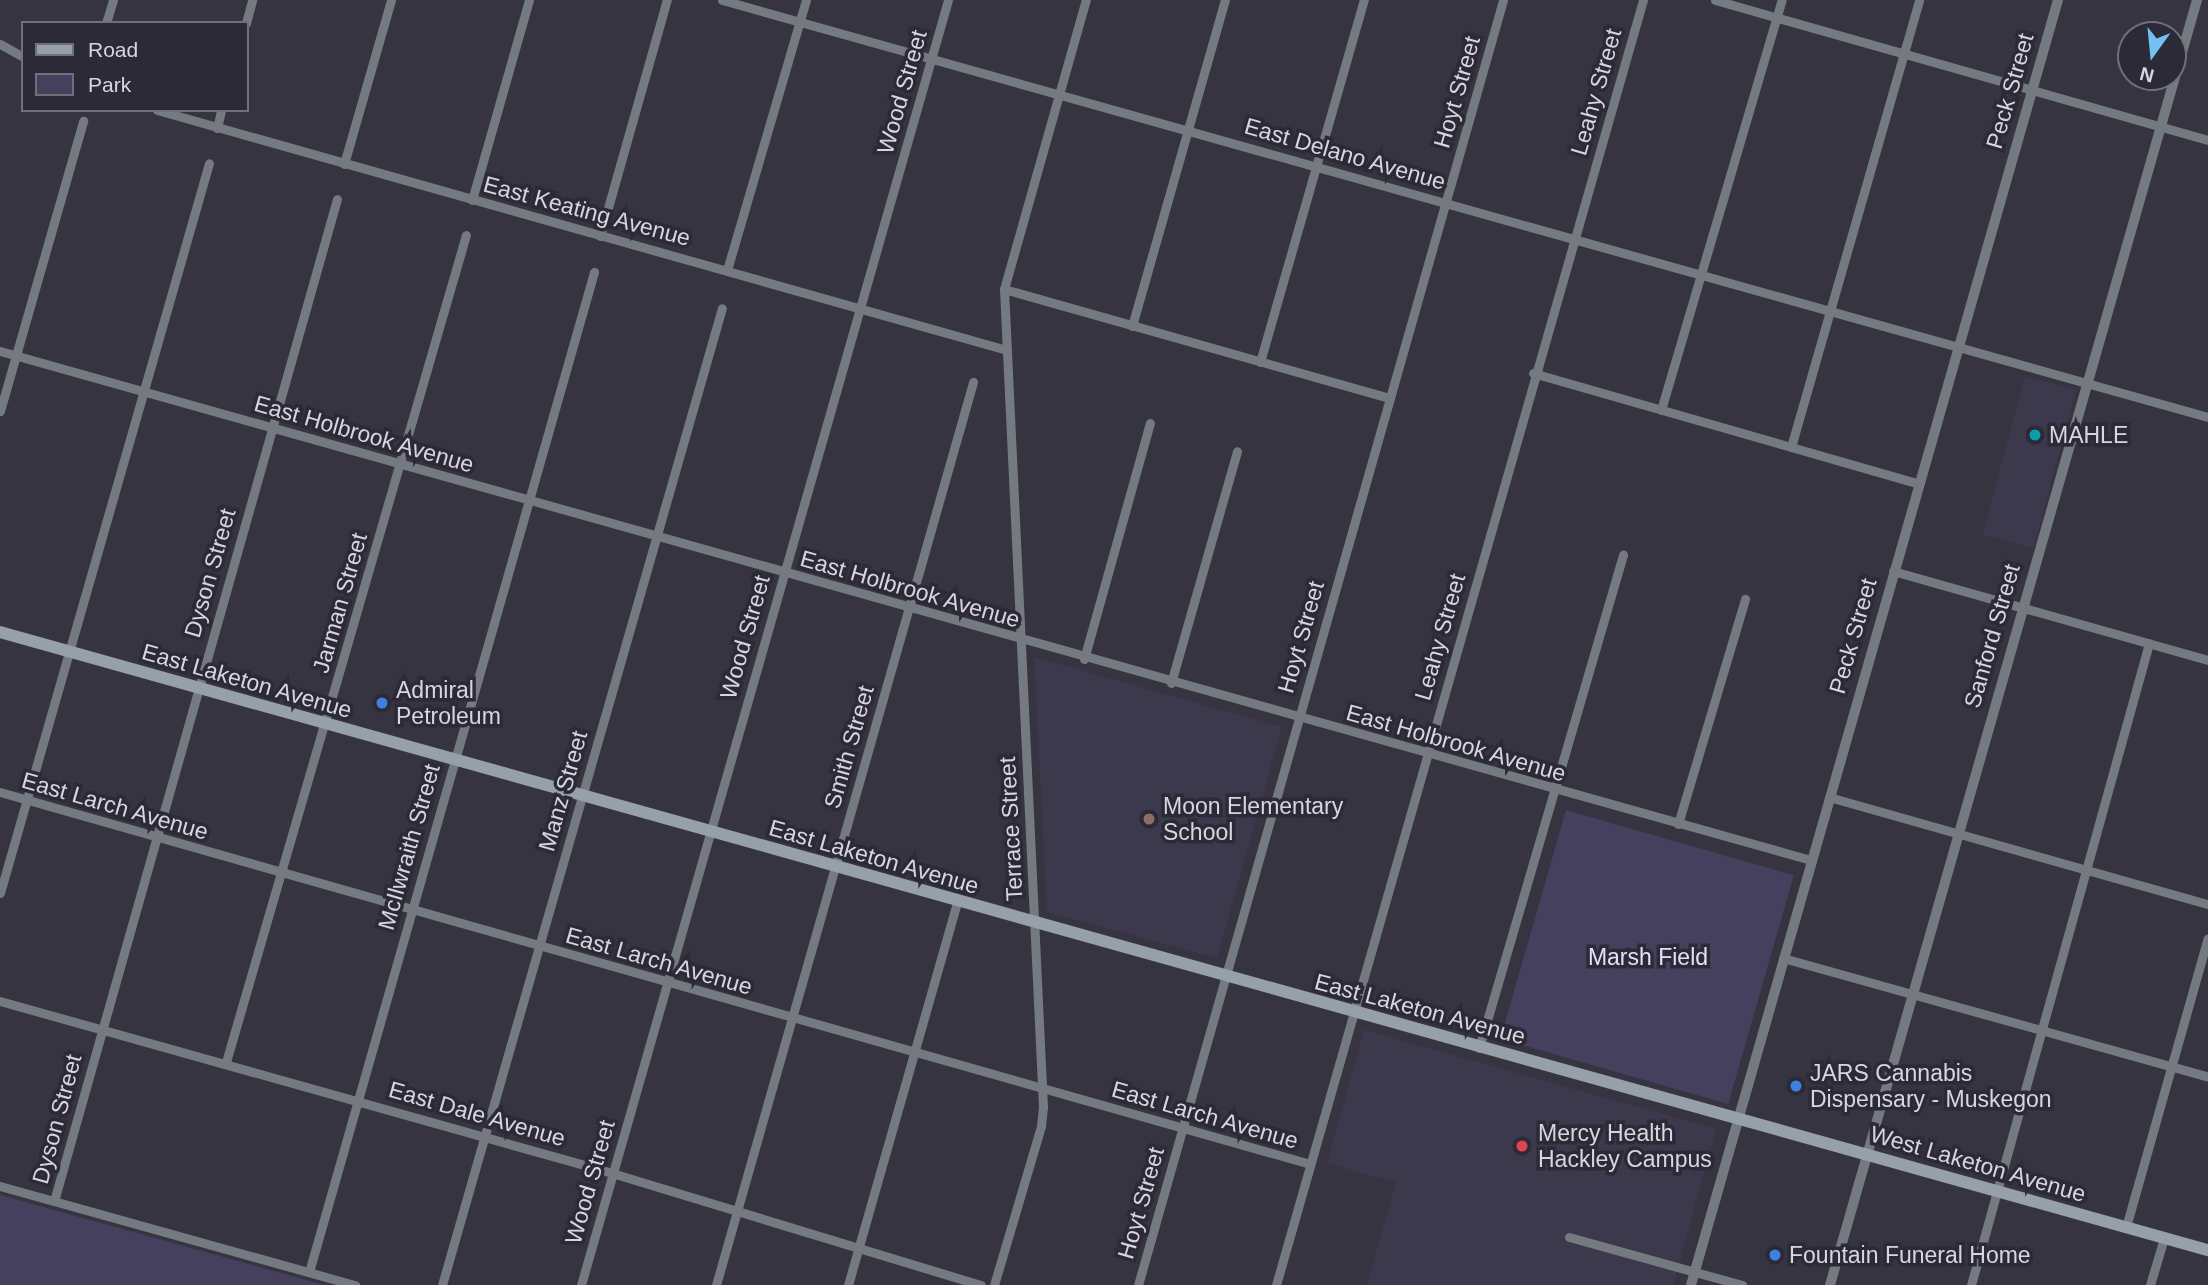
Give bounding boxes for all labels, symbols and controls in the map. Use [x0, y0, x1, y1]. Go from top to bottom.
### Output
legend [21, 21, 248, 112]
north arrow [2117, 21, 2187, 91]
street label: Leahy Street [1565, 26, 1627, 158]
street label: Wood Street [871, 27, 933, 157]
street label: Peck Street [1980, 30, 2040, 152]
street label: Hoyt Street [1428, 33, 1486, 151]
text: Road [88, 38, 138, 61]
text: N [2138, 63, 2156, 87]
text: Park [88, 73, 131, 96]
street label: East Delano Avenue [1241, 112, 1449, 196]
street label: East Keating Avenue [480, 170, 694, 252]
street label: East Holbrook Avenue [250, 389, 478, 479]
place label: MAHLE [2049, 421, 2128, 449]
marker: MAHLE [2027, 427, 2043, 443]
street label: Dyson Street [178, 505, 242, 641]
street label: Jarman Street [307, 530, 373, 676]
street label: East Holbrook Avenue [796, 544, 1024, 634]
street label: Sanford Street [1958, 561, 2026, 711]
street label: Leahy Street [1409, 571, 1471, 703]
street label: Wood Street [714, 572, 776, 702]
street label: Peck Street [1823, 575, 1883, 697]
street label: Hoyt Street [1272, 578, 1330, 696]
street label: East Laketon Avenue [138, 638, 356, 724]
place label: Admiral Petroleum [396, 676, 501, 730]
street label: Smith Street [818, 682, 880, 812]
marker: Admiral Petroleum [374, 695, 390, 711]
street label: East Holbrook Avenue [1342, 698, 1570, 788]
street label: Manz Street [533, 728, 593, 854]
street label: Terrace Street [993, 756, 1029, 902]
street label: McIlwraith Street [372, 761, 446, 933]
street label: East Larch Avenue [18, 766, 212, 846]
place label: Moon Elementary School [1163, 792, 1343, 846]
marker: Moon Elementary School [1141, 811, 1157, 827]
street label: East Laketon Avenue [765, 814, 983, 900]
street label: East Larch Avenue [562, 921, 756, 1001]
park label: Marsh Field [1588, 943, 1708, 971]
street label: East Laketon Avenue [1311, 967, 1529, 1051]
street label: Dyson Street [26, 1051, 88, 1187]
place label: JARS Cannabis Dispensary - Muskegon [1810, 1059, 2052, 1113]
street label: East Dale Avenue [385, 1075, 569, 1153]
street label: East Larch Avenue [1108, 1075, 1302, 1155]
marker: JARS Cannabis Dispensary - Muskegon [1788, 1078, 1804, 1094]
street label: Wood Street [559, 1117, 621, 1247]
place label: Mercy Health Hackley Campus [1538, 1119, 1712, 1173]
street label: West Laketon Avenue [1866, 1120, 2090, 1208]
marker: Mercy Health Hackley Campus [1512, 1136, 1532, 1156]
street label: Hoyt Street [1112, 1144, 1170, 1262]
place label: Fountain Funeral Home [1789, 1241, 2031, 1269]
marker: Fountain Funeral Home [1767, 1247, 1783, 1263]

